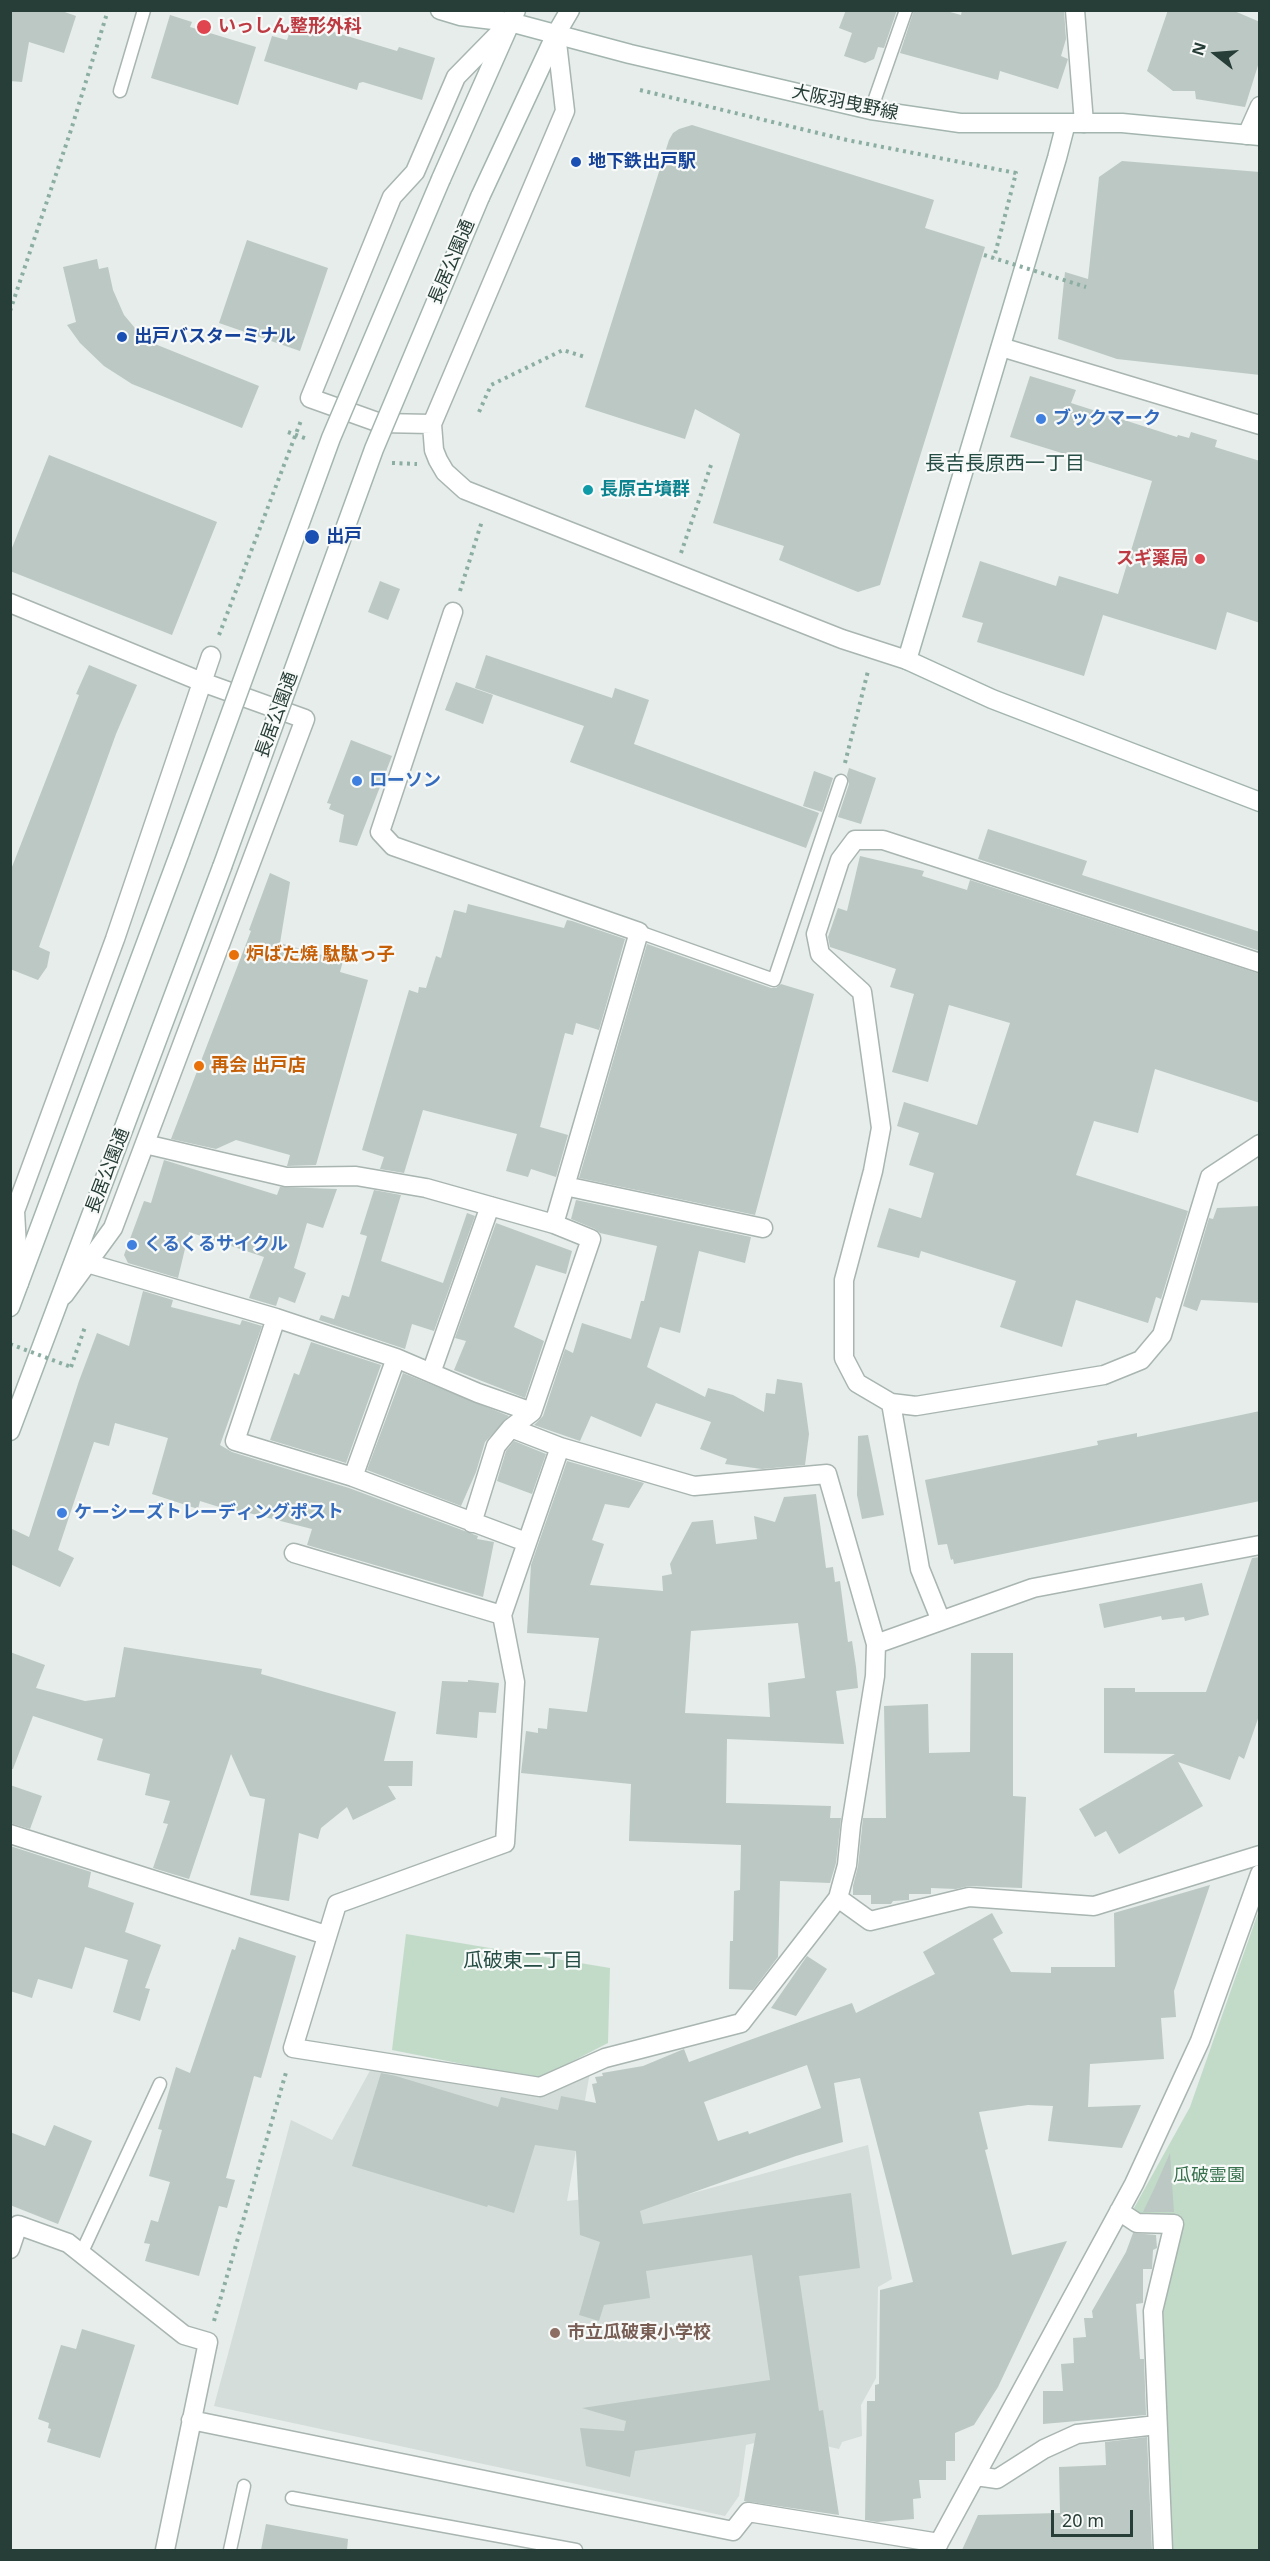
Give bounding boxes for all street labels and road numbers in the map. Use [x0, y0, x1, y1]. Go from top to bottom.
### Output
street label: 大阪羽曳野線 [790, 81, 900, 125]
street label: 長居公園通 [424, 216, 480, 308]
street label: 長居公園通 [251, 669, 303, 761]
street label: 長居公園通 [82, 1125, 134, 1217]

